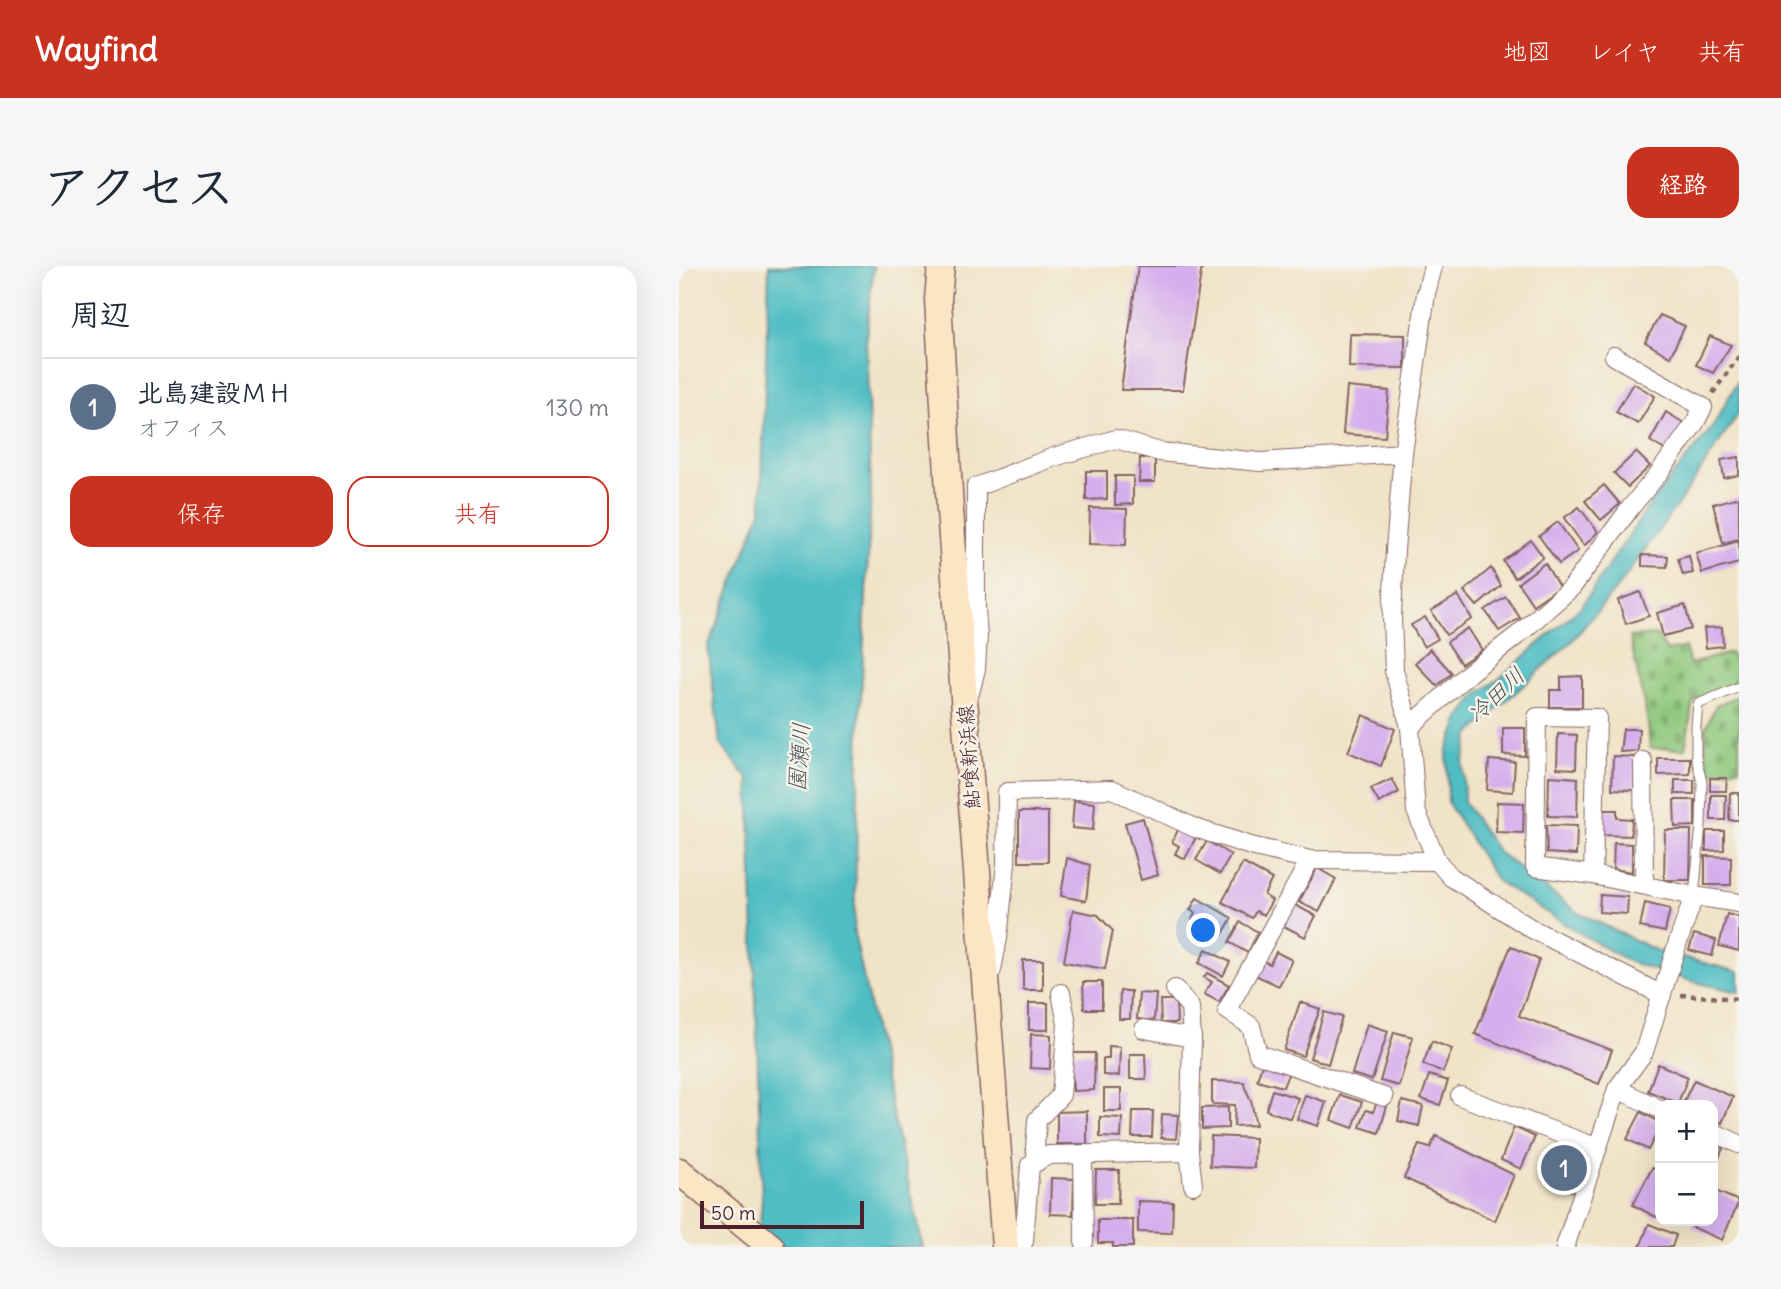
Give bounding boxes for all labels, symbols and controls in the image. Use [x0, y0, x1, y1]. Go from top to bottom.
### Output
text: Wayfind [35, 28, 158, 70]
text: 地図 [1503, 36, 1551, 66]
text: レイヤ [1589, 36, 1660, 66]
text: 共有 [1698, 36, 1746, 66]
button: 経路 [1627, 147, 1739, 218]
text: アクセス [42, 156, 235, 217]
text: 周辺 [70, 295, 130, 333]
text: 北島建設ＭＨ [137, 376, 293, 409]
text: 1 [88, 393, 98, 422]
text: 130 m [546, 393, 609, 422]
text: オフィス [137, 413, 229, 442]
button: 保存 [70, 476, 333, 547]
button: 共有 [347, 476, 609, 547]
water label: 冷田川 [1461, 661, 1531, 729]
street label: 鮎喰新浜線 [951, 704, 986, 810]
water label: 園瀬川 [782, 722, 815, 792]
your location [1186, 913, 1220, 947]
map controls [1655, 1100, 1718, 1226]
button: + [1655, 1100, 1718, 1163]
pin: 1 [1541, 1142, 1587, 1194]
button: − [1655, 1163, 1718, 1226]
scale bar [700, 1198, 865, 1230]
text: 50 m [711, 1201, 756, 1225]

